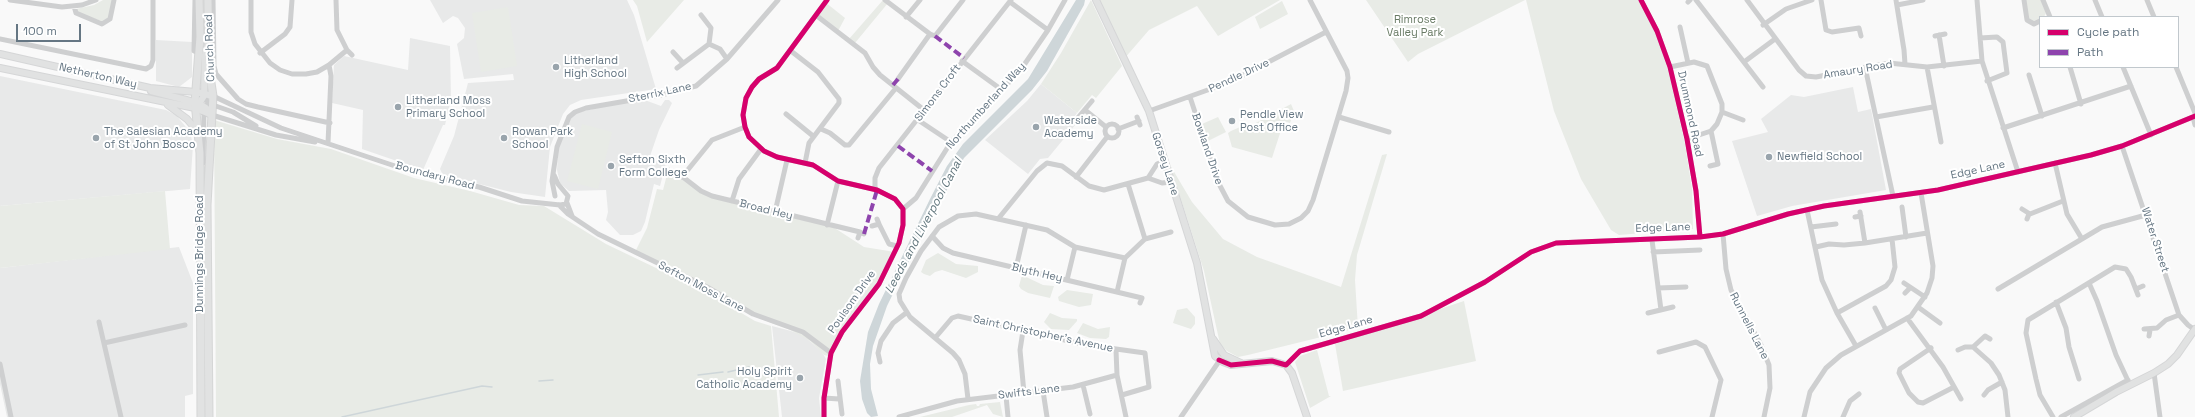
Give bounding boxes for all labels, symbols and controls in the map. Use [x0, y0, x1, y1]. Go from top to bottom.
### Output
park label: Rimrose Valley Park [1386, 13, 1444, 39]
street label: Church Road [202, 14, 218, 82]
scale bar [18, 16, 83, 42]
legend [2039, 16, 2179, 68]
text: 100 m [23, 23, 57, 39]
text: Cycle path [2077, 24, 2139, 40]
text: Path [2077, 44, 2103, 60]
place label: Litherland High School [564, 54, 627, 80]
street label: Pendle Drive [1207, 56, 1271, 96]
street label: Amaury Road [1822, 58, 1894, 82]
street label: Northumberland Way [944, 60, 1028, 152]
street label: Netherton Way [58, 61, 138, 91]
marker: Litherland High School [551, 62, 561, 72]
street label: Simons Croft [912, 62, 964, 124]
street label: Drummond Road [1674, 70, 1706, 158]
street label: Sterrix Lane [627, 80, 693, 106]
place label: Litherland Moss Primary School [406, 94, 491, 120]
marker: Litherland Moss Primary School [393, 102, 403, 112]
place label: Pendle View Post Office [1240, 108, 1304, 134]
street label: Bowland Drive [1189, 111, 1225, 187]
place label: Waterside Academy [1044, 114, 1097, 140]
marker: Pendle View Post Office [1227, 116, 1237, 126]
marker: Waterside Academy [1031, 122, 1041, 132]
place label: The Salesian Academy of St John Bosco [104, 125, 223, 151]
place label: Rowan Park School [512, 125, 573, 151]
street label: Gorsey Lane [1149, 131, 1181, 197]
marker: The Salesian Academy of St John Bosco [91, 133, 101, 143]
marker: Rowan Park School [499, 133, 509, 143]
place label: Newfield School [1777, 150, 1862, 164]
marker: Newfield School [1764, 152, 1774, 162]
place label: Sefton Sixth Form College [619, 153, 687, 179]
water label: Leeds and Liverpool Canal [882, 156, 966, 296]
street label: Edge Lane [1950, 158, 2006, 182]
street label: Boundary Road [394, 159, 476, 193]
marker: Sefton Sixth Form College [606, 161, 616, 171]
street label: Dunnings Bridge Road [193, 195, 207, 313]
street label: Broad Hey [738, 197, 794, 223]
street label: Water Street [2138, 206, 2172, 274]
street label: Edge Lane [1635, 220, 1691, 236]
street label: Sefton Moss Lane [656, 259, 746, 315]
street label: Blyth Hey [1010, 261, 1064, 285]
street label: Poulsom Drive [825, 268, 879, 336]
street label: Runnells Lane [1726, 290, 1772, 362]
street label: Saint Christopher's Avenue [972, 313, 1114, 355]
street label: Edge Lane [1318, 313, 1374, 341]
place label: Holy Spirit Catholic Academy [696, 365, 792, 391]
marker: Holy Spirit Catholic Academy [795, 373, 805, 383]
street label: Swifts Lane [997, 382, 1061, 402]

